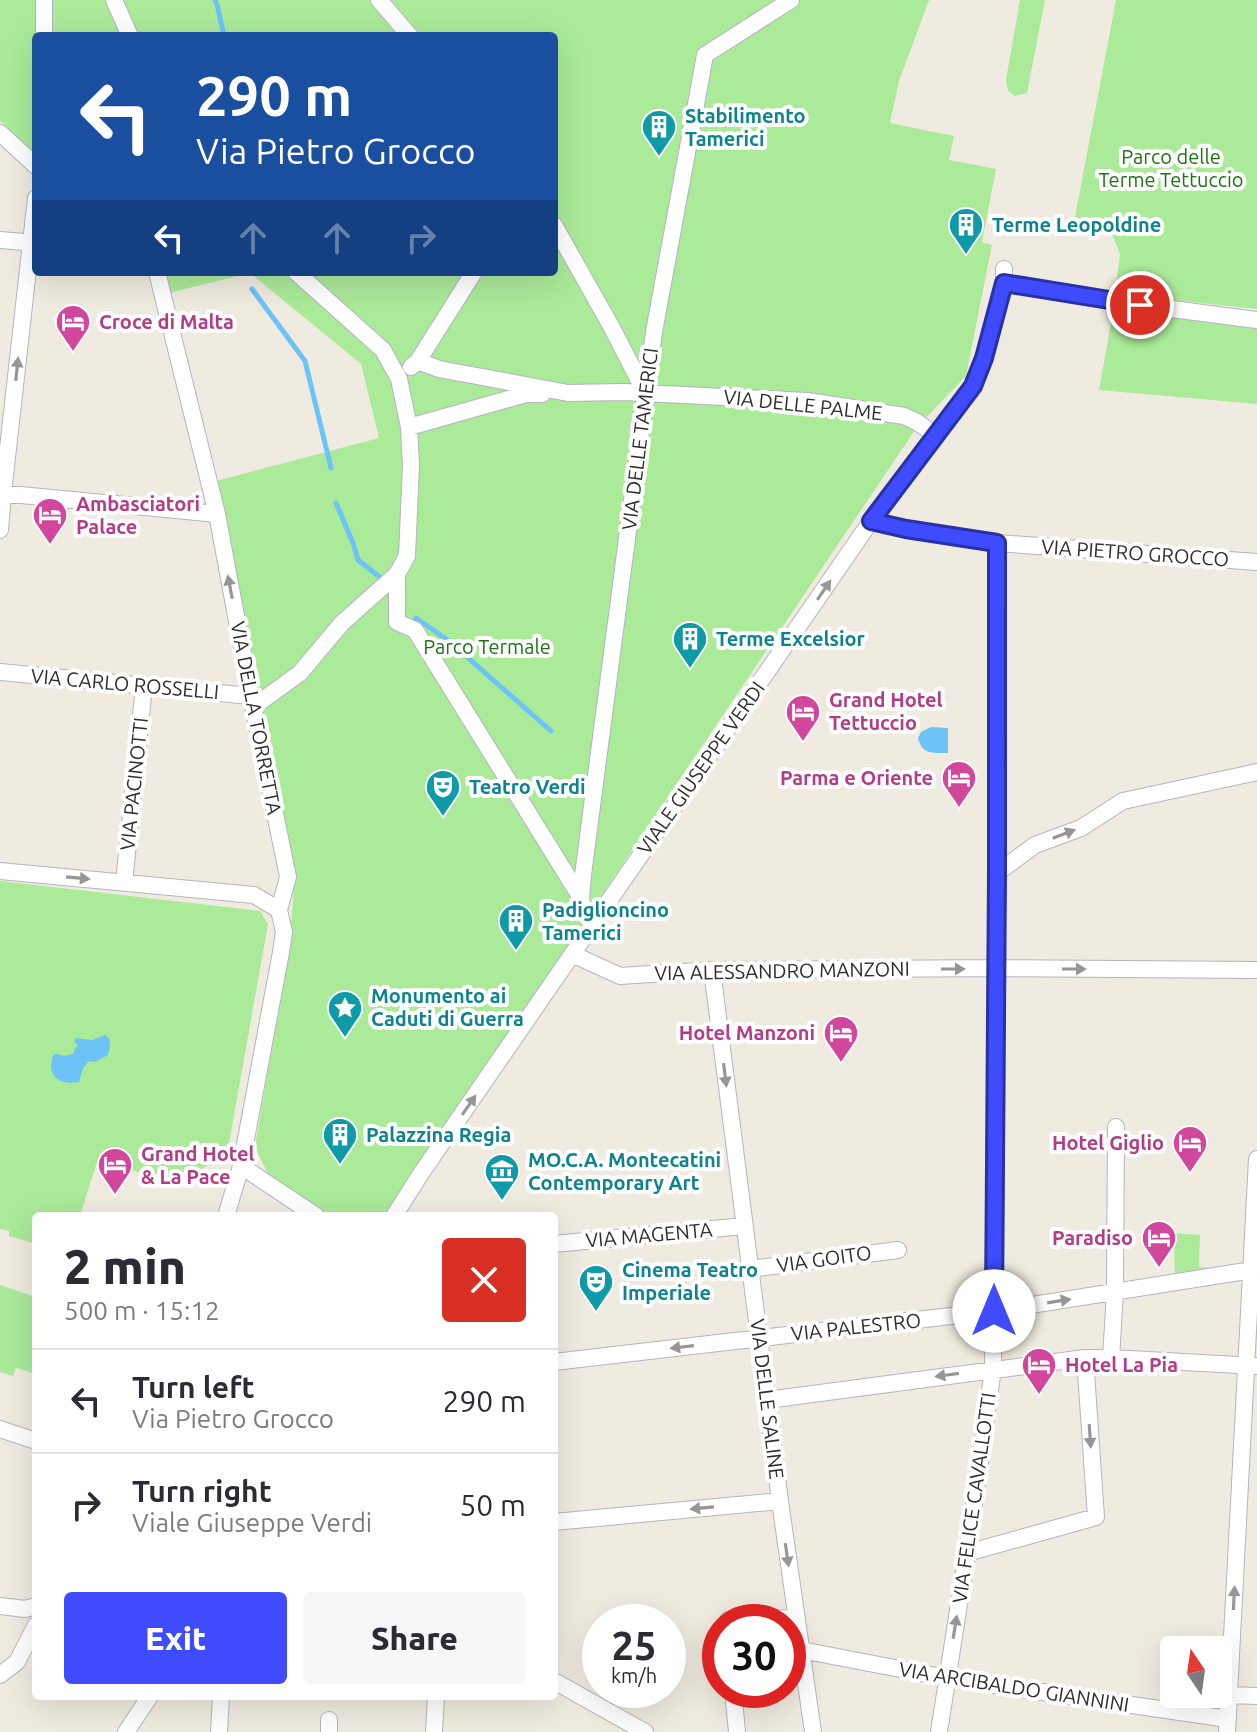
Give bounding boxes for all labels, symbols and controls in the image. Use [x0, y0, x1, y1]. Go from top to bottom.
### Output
icon: left [64, 64, 168, 168]
text: 290 m [196, 64, 352, 127]
place label: Stabilimento Tamerici [685, 104, 806, 150]
building icon: Stabilimento Tamerici [640, 108, 678, 158]
text: Via Pietro Grocco [196, 130, 476, 171]
park label: Parco delle Terme Tettuccio [1098, 145, 1244, 191]
building icon: Terme Leopoldine [947, 206, 985, 256]
place label: Terme Leopoldine [992, 213, 1161, 236]
icon: left [147, 216, 191, 260]
icon: ahead [231, 216, 275, 260]
icon: ahead [315, 216, 359, 260]
icon: right [399, 216, 443, 260]
pin [1106, 271, 1174, 339]
icon: arrive [1118, 283, 1162, 327]
hotel icon: Croce di Malta [54, 303, 92, 353]
place label: Croce di Malta [99, 310, 234, 333]
street label: VIA DELLE TAMERICI [617, 346, 662, 531]
one-way arrow [10, 356, 23, 381]
street label: VIA DELLE PALME [722, 385, 884, 424]
place label: Ambasciatori Palace [76, 492, 200, 538]
hotel icon: Ambasciatori Palace [31, 496, 69, 546]
street label: VIA PIETRO GROCCO [1040, 534, 1230, 571]
one-way arrow [224, 574, 236, 599]
one-way arrow [816, 579, 830, 601]
street label: VIA DELLA TORRETTA [226, 619, 287, 816]
building icon: Terme Excelsior [671, 620, 709, 670]
place label: Terme Excelsior [716, 627, 866, 650]
park label: Parco Termale [423, 635, 551, 658]
street label: VIA CARLO ROSSELLI [30, 664, 220, 703]
street label: VIALE GIUSEPPE VERDI [632, 677, 769, 859]
place label: Grand Hotel Tettuccio [829, 688, 943, 734]
hotel icon: Grand Hotel Tettuccio [784, 693, 822, 743]
street label: VIA PACINOTTI [115, 716, 152, 852]
hotel icon: Parma e Oriente [940, 759, 978, 809]
place label: Parma e Oriente [780, 766, 933, 789]
theatre icon: Teatro Verdi [424, 768, 462, 818]
place label: Teatro Verdi [469, 775, 586, 798]
one-way arrow [1052, 827, 1076, 840]
one-way arrow [66, 872, 91, 885]
place label: Padiglioncino Tamerici [542, 898, 669, 944]
building icon: Padiglioncino Tamerici [497, 902, 535, 952]
street label: VIA ALESSANDRO MANZONI [654, 957, 910, 984]
one-way arrow [941, 962, 966, 975]
one-way arrow [1062, 963, 1087, 975]
place label: Monumento ai Caduti di Guerra [371, 984, 524, 1030]
place icon: Monumento ai Caduti di Guerra [326, 989, 364, 1039]
hotel icon: Hotel Manzoni [822, 1014, 860, 1064]
place label: Hotel Manzoni [679, 1021, 815, 1044]
one-way arrow [719, 1063, 732, 1088]
one-way arrow [461, 1094, 476, 1115]
building icon: Palazzina Regia [321, 1116, 359, 1166]
place label: Palazzina Regia [366, 1123, 511, 1146]
hotel icon: Hotel Giglio [1171, 1124, 1209, 1174]
place label: Hotel Giglio [1052, 1131, 1164, 1154]
place label: Grand Hotel & La Pace [141, 1142, 255, 1188]
hotel icon: Grand Hotel & La Pace [96, 1146, 134, 1196]
place label: MO.C.A. Montecatini Contemporary Art [528, 1148, 721, 1194]
museum icon: MO.C.A. Montecatini Contemporary Art [483, 1152, 521, 1202]
street label: VIA MAGENTA [585, 1217, 713, 1252]
hotel icon: Paradiso [1140, 1219, 1178, 1269]
place label: Paradiso [1052, 1226, 1133, 1249]
button: close [442, 1238, 526, 1322]
text: 2 min [64, 1239, 186, 1293]
street label: VIA GOITO [775, 1240, 873, 1277]
place label: Cinema Teatro Imperiale [622, 1258, 758, 1304]
theatre icon: Cinema Teatro Imperiale [577, 1263, 615, 1313]
position arrow [952, 1269, 1036, 1353]
one-way arrow [1047, 1294, 1072, 1306]
text: 500 m · 15:12 [64, 1296, 220, 1325]
street label: VIA PALESTRO [790, 1308, 922, 1345]
street label: VIA DELLE SALINE [746, 1318, 789, 1480]
one-way arrow [669, 1341, 694, 1354]
hotel icon: Hotel La Pia [1020, 1346, 1058, 1396]
place label: Hotel La Pia [1065, 1353, 1178, 1376]
one-way arrow [934, 1369, 959, 1382]
text: Turn left [132, 1370, 254, 1404]
icon: left [64, 1379, 108, 1423]
text: 290 m [442, 1384, 526, 1418]
street label: VIA FELICE CAVALLOTTI [947, 1391, 1000, 1605]
text: Via Pietro Grocco [132, 1404, 334, 1433]
one-way arrow [1084, 1424, 1097, 1449]
text: Turn right [132, 1474, 272, 1508]
icon: right [64, 1483, 108, 1527]
text: 50 m [459, 1488, 526, 1522]
one-way arrow [689, 1502, 714, 1515]
text: Viale Giuseppe Verdi [132, 1508, 372, 1537]
one-way arrow [781, 1543, 794, 1568]
one-way arrow [1228, 1585, 1241, 1610]
button: Exit [64, 1592, 287, 1684]
button: Share [303, 1592, 526, 1684]
speed limit sign: 30 [702, 1604, 806, 1708]
one-way arrow [949, 1614, 962, 1639]
text: 25 [611, 1623, 657, 1668]
north arrow [1160, 1636, 1232, 1708]
map controls [1160, 1636, 1232, 1708]
street label: VIA ARCIBALDO GIANNINI [897, 1657, 1131, 1716]
text: km/h [611, 1664, 657, 1687]

